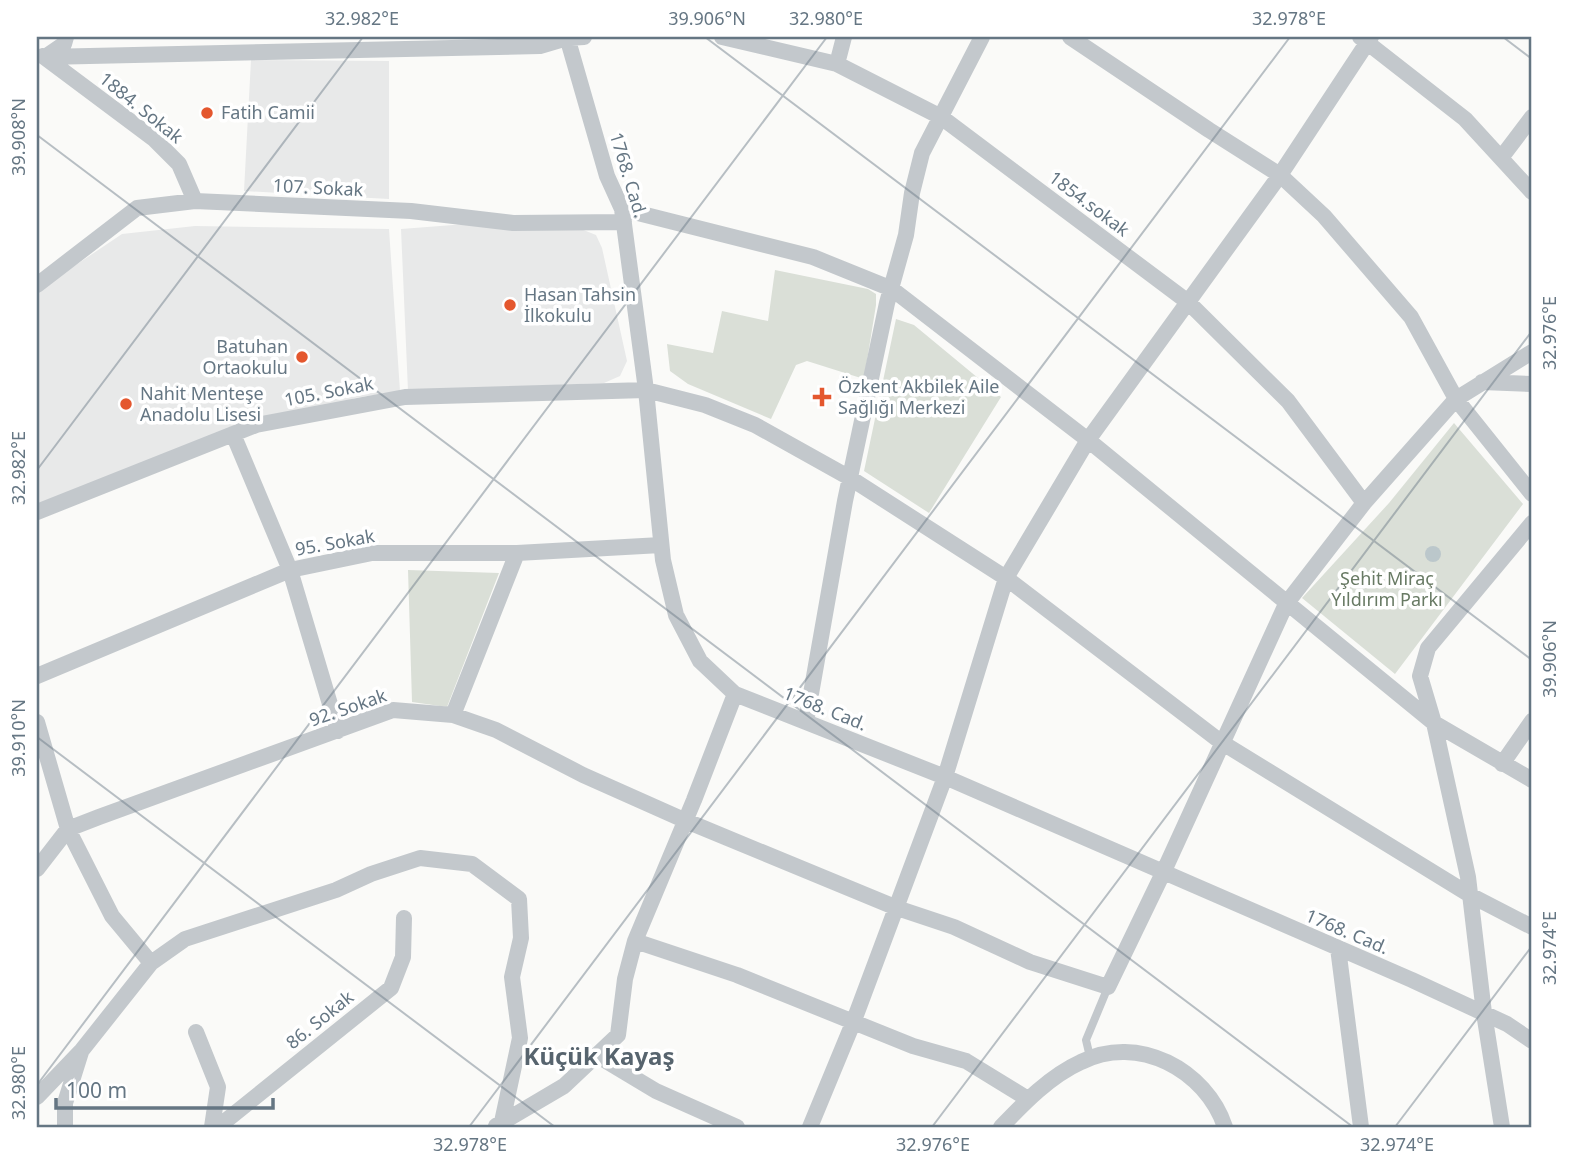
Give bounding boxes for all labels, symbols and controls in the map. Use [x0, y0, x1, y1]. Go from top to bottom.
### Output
text: 32.982°E [325, 6, 399, 30]
text: 39.906°N [668, 6, 746, 30]
text: 32.980°E [789, 6, 863, 30]
text: 32.978°E [1252, 6, 1326, 30]
street label: 1884. Sokak [95, 66, 189, 148]
text: 39.908°N [6, 98, 30, 176]
place label: Fatih Camii [221, 100, 315, 124]
marker: Fatih Camii [199, 105, 215, 121]
street label: 1768. Cad. [605, 129, 653, 220]
street label: 1854.sokak [1045, 165, 1135, 242]
street label: 107. Sokak [272, 173, 364, 201]
place label: Hasan Tahsin İlkokulu [524, 282, 636, 327]
text: 32.976°E [1537, 296, 1561, 370]
marker: Hasan Tahsin İlkokulu [502, 297, 518, 313]
place label: Batuhan Ortaokulu [203, 334, 288, 379]
marker: Batuhan Ortaokulu [294, 349, 310, 365]
street label: 105. Sokak [282, 371, 376, 411]
place label: Özkent Akbilek Aile Sağlığı Merkezi [838, 374, 999, 419]
place label: Nahit Menteşe Anadolu Lisesi [140, 381, 264, 426]
marker: Özkent Akbilek Aile Sağlığı Merkezi [812, 387, 832, 407]
marker: Nahit Menteşe Anadolu Lisesi [118, 396, 134, 412]
text: 32.982°E [6, 431, 30, 505]
street label: 95. Sokak [293, 523, 377, 561]
park label: Şehit Miraç Yıldırım Parkı [1331, 566, 1443, 611]
text: 39.906°N [1537, 620, 1561, 698]
street label: 1768. Cad. [780, 680, 871, 736]
street label: 92. Sokak [306, 683, 390, 731]
text: 39.910°N [6, 699, 30, 777]
street label: 1768. Cad. [1302, 903, 1393, 959]
text: 32.974°E [1537, 911, 1561, 985]
street label: 86. Sokak [281, 984, 358, 1054]
district label: Küçük Kayaş [523, 1039, 675, 1072]
text: 32.980°E [6, 1046, 30, 1120]
scale bar [56, 1066, 273, 1110]
text: 100 m [66, 1076, 127, 1104]
text: 32.978°E [433, 1132, 507, 1156]
text: 32.976°E [896, 1132, 970, 1156]
text: 32.974°E [1360, 1132, 1434, 1156]

